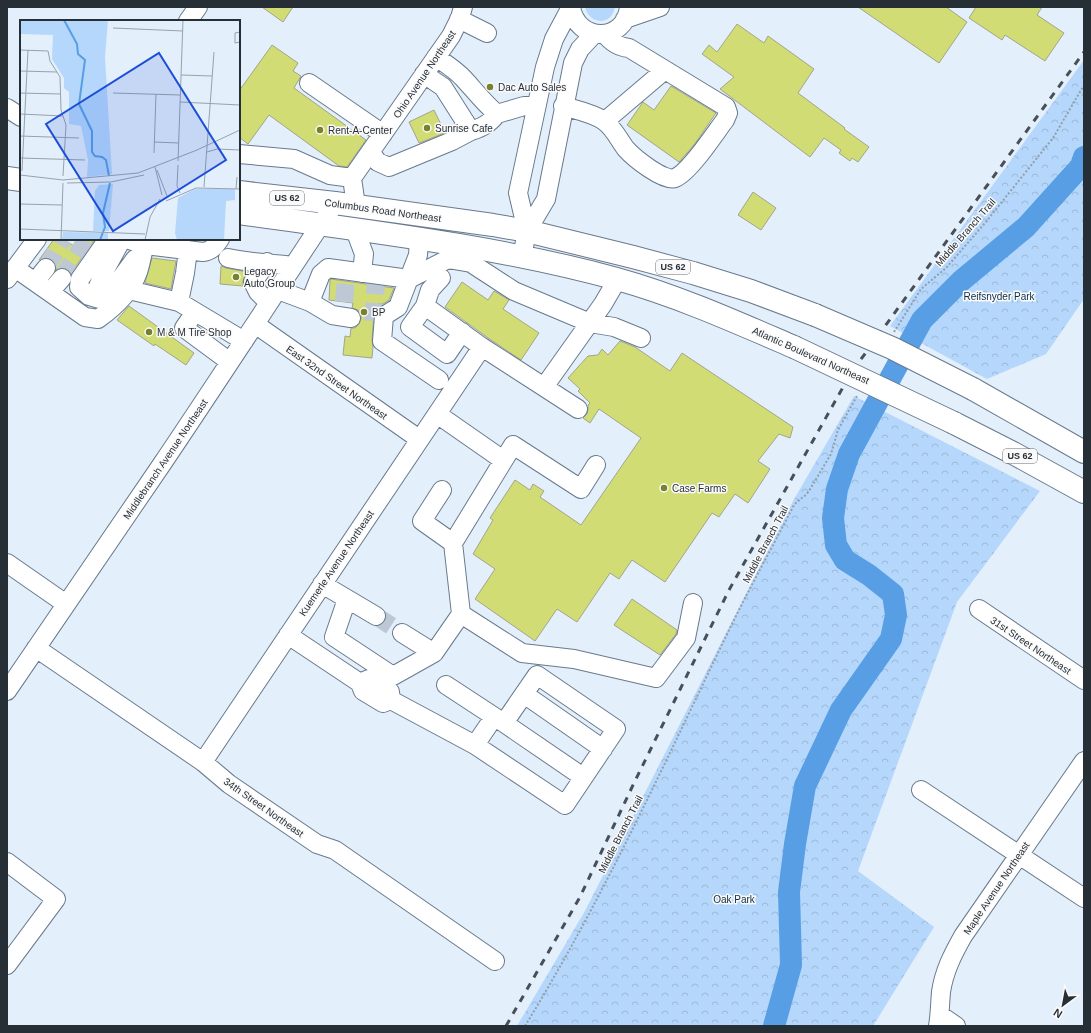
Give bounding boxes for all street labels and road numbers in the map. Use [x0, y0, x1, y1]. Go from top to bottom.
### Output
street label: Ohio Avenue Northeast [391, 28, 458, 120]
road number: US 62 [270, 191, 304, 205]
street label: Middle Branch Trail [933, 196, 998, 268]
street label: Columbus Road Northeast [324, 197, 442, 224]
road number: US 62 [656, 260, 690, 274]
street label: Atlantic Boulevard Northeast [751, 325, 871, 386]
street label: East 32nd Street Northeast [284, 343, 389, 422]
street label: Middlebranch Avenue Northeast [121, 397, 210, 521]
road number: US 62 [1003, 449, 1037, 463]
street label: Middle Branch Trail [740, 504, 790, 585]
street label: Kuemerle Avenue Northeast [297, 508, 376, 618]
street label: 31st Street Northeast [988, 614, 1073, 677]
street label: 34th Street Northeast [222, 776, 306, 839]
street label: Middle Branch Trail [596, 794, 645, 875]
street label: Maple Avenue Northeast [961, 840, 1032, 937]

